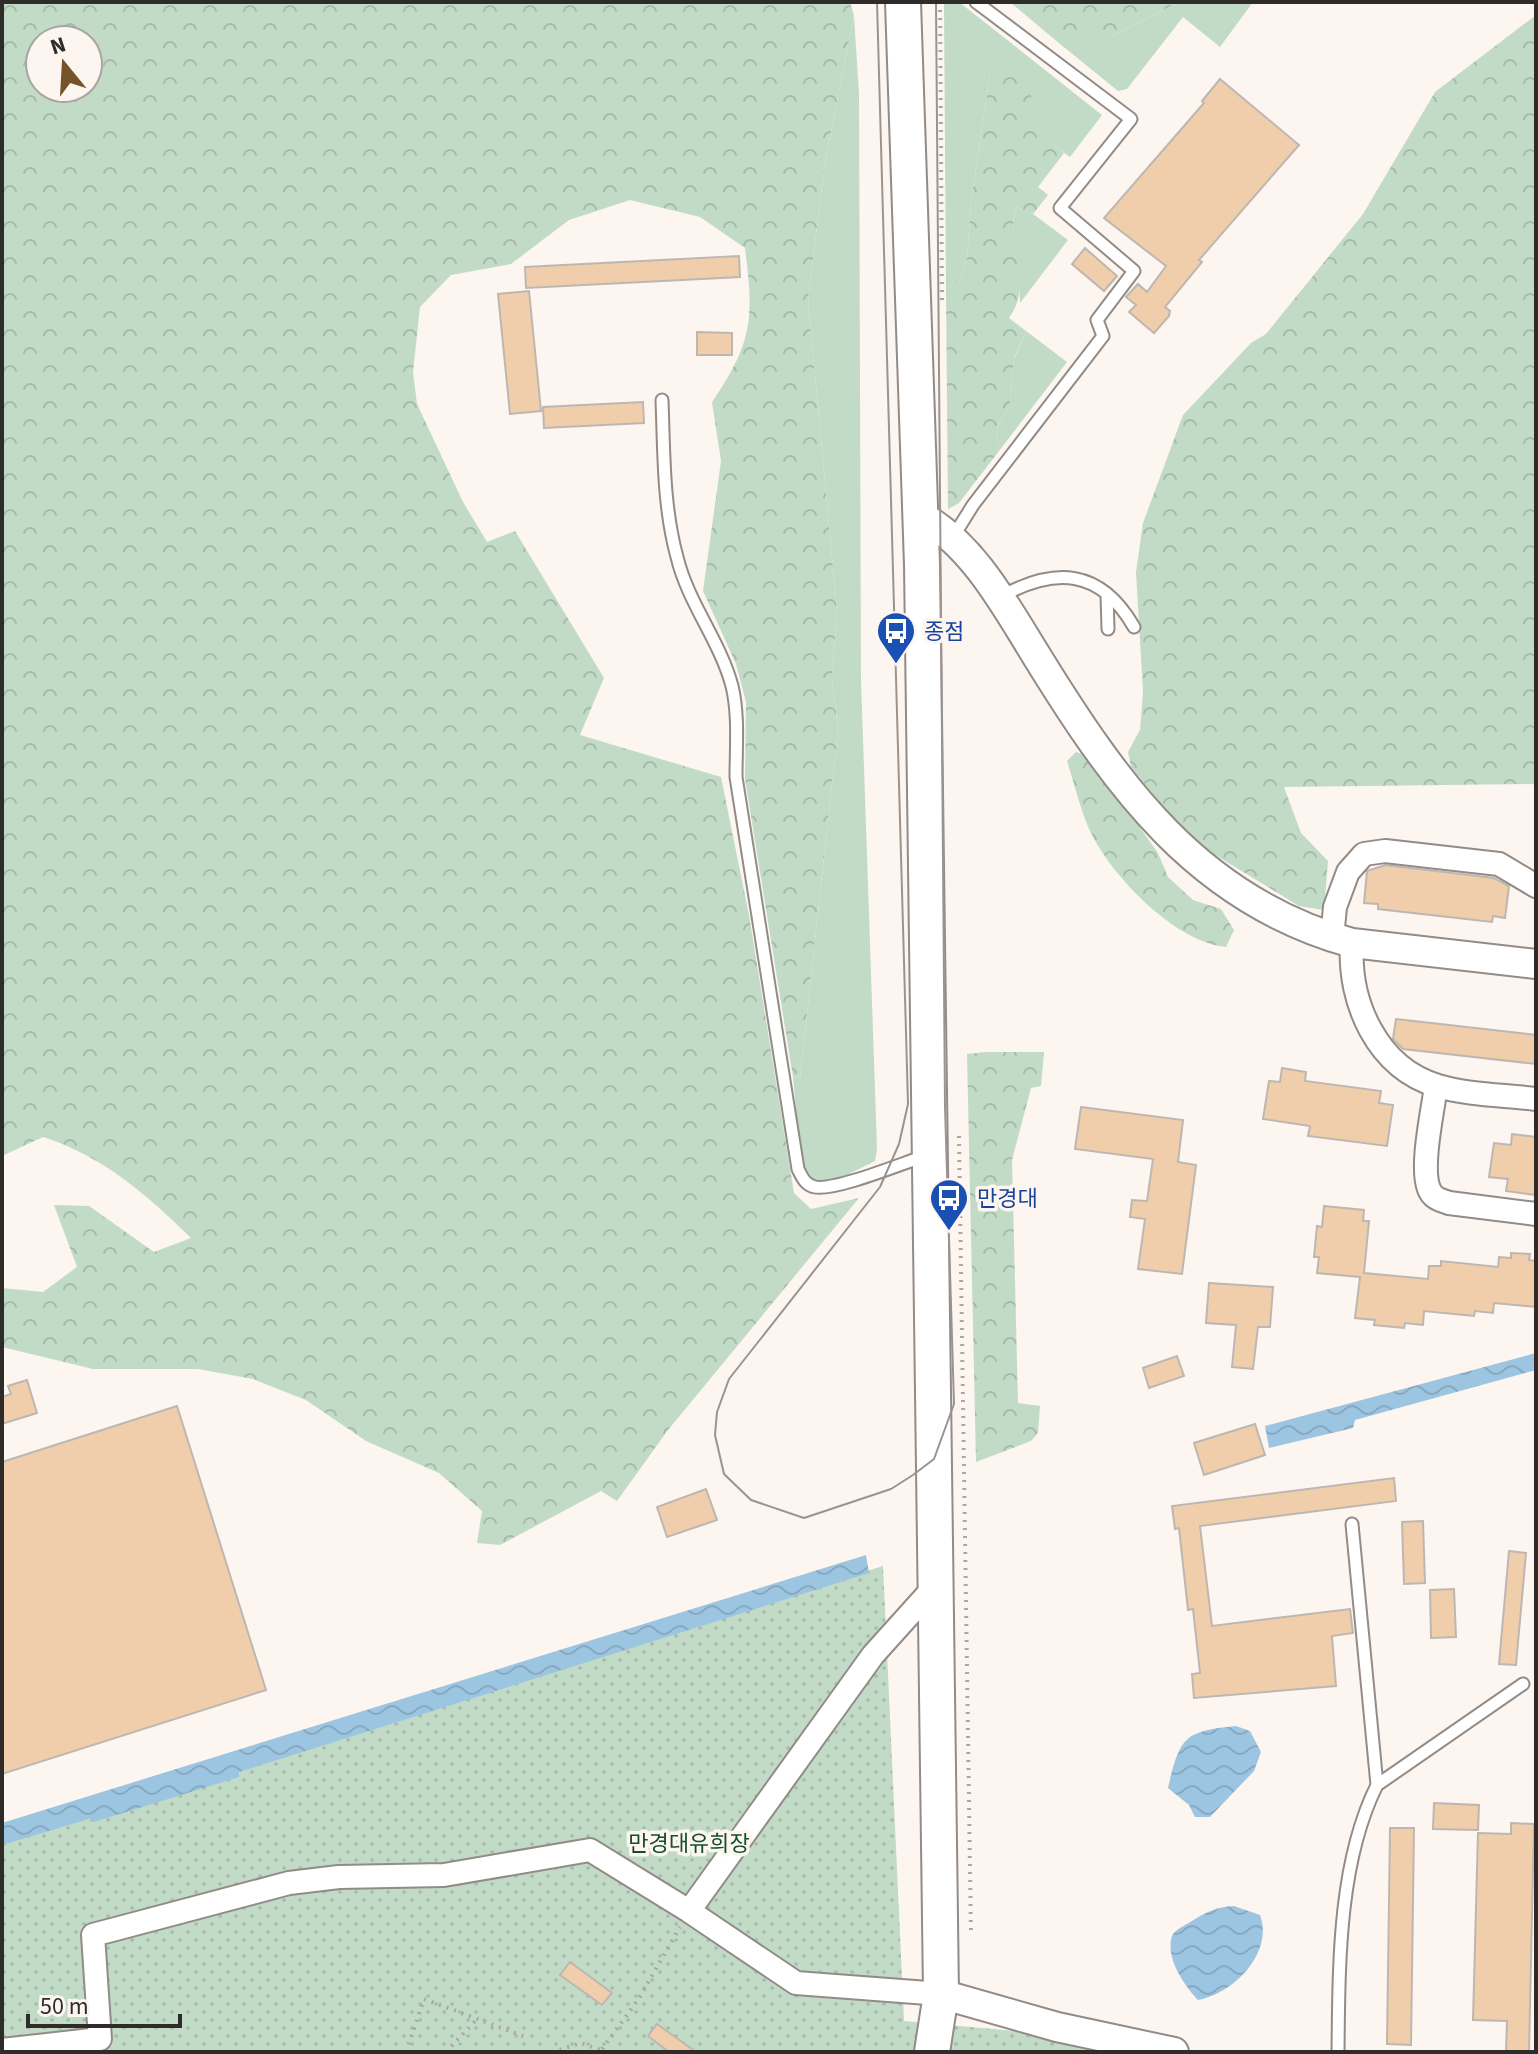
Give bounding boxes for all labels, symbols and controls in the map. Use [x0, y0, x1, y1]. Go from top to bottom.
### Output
north arrow [24, 24, 104, 104]
text: N [46, 28, 70, 63]
bus stop icon: 종점 [875, 610, 917, 665]
place label: 종점 [924, 616, 964, 648]
bus stop icon: 만경대 [928, 1177, 970, 1232]
place label: 만경대 [977, 1183, 1038, 1215]
park label: 만경대유희장 [628, 1828, 750, 1860]
scale bar [28, 1978, 180, 2028]
text: 50 m [40, 1989, 89, 2024]

